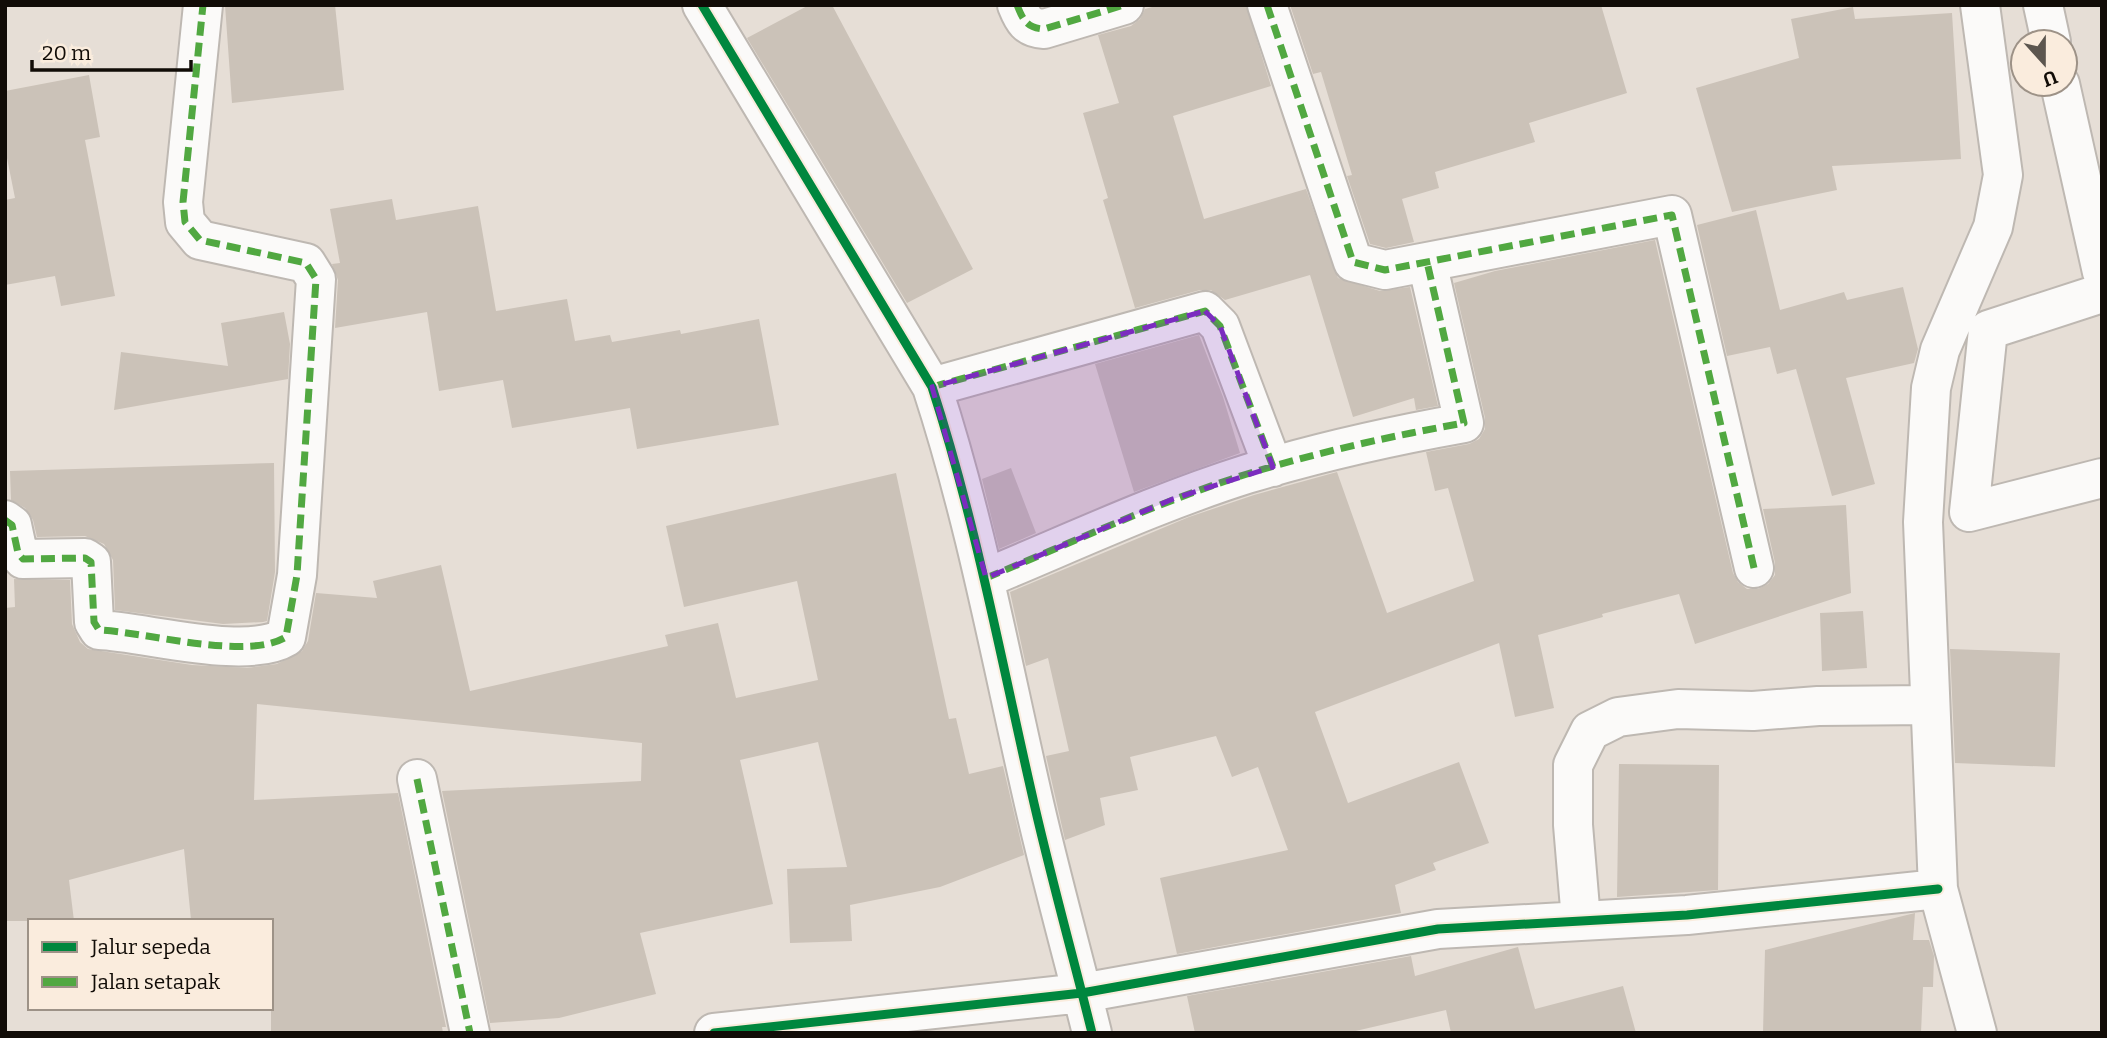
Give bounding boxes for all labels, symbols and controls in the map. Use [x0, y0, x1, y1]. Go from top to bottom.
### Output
scale bar [32, 28, 191, 72]
north arrow [2009, 28, 2079, 98]
text: 20 m [42, 40, 91, 66]
text: U [2039, 65, 2061, 92]
legend [28, 919, 273, 1010]
text: Jalur sepeda [90, 934, 211, 960]
text: Jalan setapak [90, 969, 220, 995]

